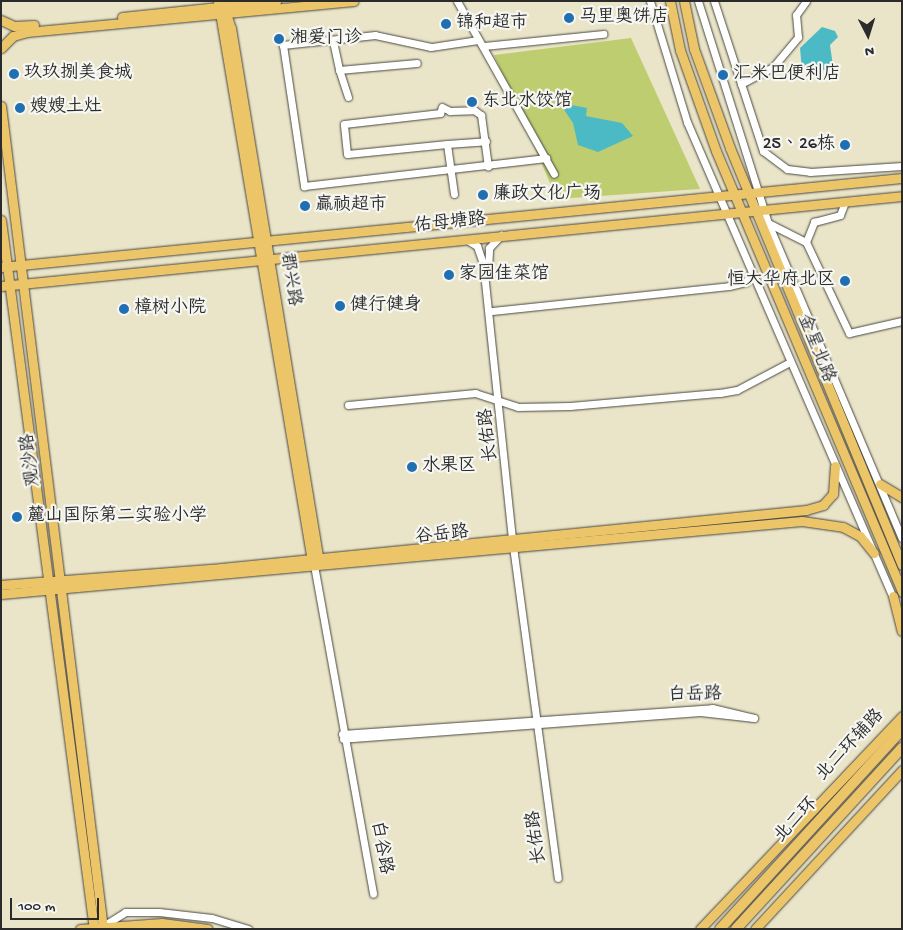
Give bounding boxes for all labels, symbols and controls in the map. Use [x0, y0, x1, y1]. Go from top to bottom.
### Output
place label: 马里奥饼店 [579, 7, 669, 29]
north arrow [843, 10, 893, 60]
marker: 马里奥饼店 [563, 12, 575, 24]
place label: 锦和超市 [456, 13, 528, 35]
marker: 锦和超市 [440, 18, 452, 30]
place label: 湘爱门诊 [290, 28, 362, 50]
marker: 湘爱门诊 [272, 32, 286, 46]
text: N [864, 42, 875, 59]
place label: 玖玖捌美食城 [24, 63, 132, 85]
place label: 汇米巴便利店 [733, 64, 841, 86]
marker: 玖玖捌美食城 [8, 68, 20, 80]
marker: 汇米巴便利店 [717, 69, 729, 81]
place label: 东北水饺馆 [482, 91, 572, 113]
marker: 东北水饺馆 [466, 96, 478, 108]
place label: 嫂嫂土灶 [30, 97, 102, 119]
marker: 嫂嫂土灶 [14, 102, 26, 114]
place label: 25、26栋 [763, 134, 835, 156]
marker: 25、26栋 [839, 139, 851, 151]
place label: 廉政文化广场 [493, 184, 601, 206]
marker: 廉政文化广场 [477, 189, 489, 201]
place label: 赢祯超市 [315, 195, 387, 217]
marker: 赢祯超市 [299, 200, 311, 212]
street label: 佑母塘路 [413, 209, 487, 239]
street label: 郡兴路 [274, 252, 304, 308]
place label: 家园佳菜馆 [459, 264, 549, 286]
marker: 家园佳菜馆 [443, 269, 455, 281]
place label: 恒大华府北区 [727, 270, 835, 292]
marker: 恒大华府北区 [839, 275, 851, 287]
place label: 健行健身 [350, 295, 422, 317]
place label: 樟树小院 [134, 298, 206, 320]
marker: 健行健身 [334, 300, 346, 312]
marker: 樟树小院 [118, 303, 130, 315]
street label: 金星北路 [792, 312, 838, 386]
street label: 长佑路 [476, 407, 504, 463]
street label: 观沙路 [18, 432, 46, 488]
place label: 水果区 [422, 456, 476, 478]
marker: 水果区 [406, 461, 418, 473]
place label: 麓山国际第二实验小学 [27, 506, 207, 528]
marker: 麓山国际第二实验小学 [11, 511, 23, 523]
street label: 谷岳路 [414, 522, 470, 550]
street label: 白岳路 [668, 685, 722, 707]
street label: 北二环辅路 [812, 706, 890, 786]
street label: 北二环 [771, 794, 823, 848]
street label: 长佑路 [524, 809, 552, 865]
street label: 白谷路 [365, 820, 395, 876]
scale bar [12, 888, 101, 920]
text: 100 m [18, 898, 55, 916]

